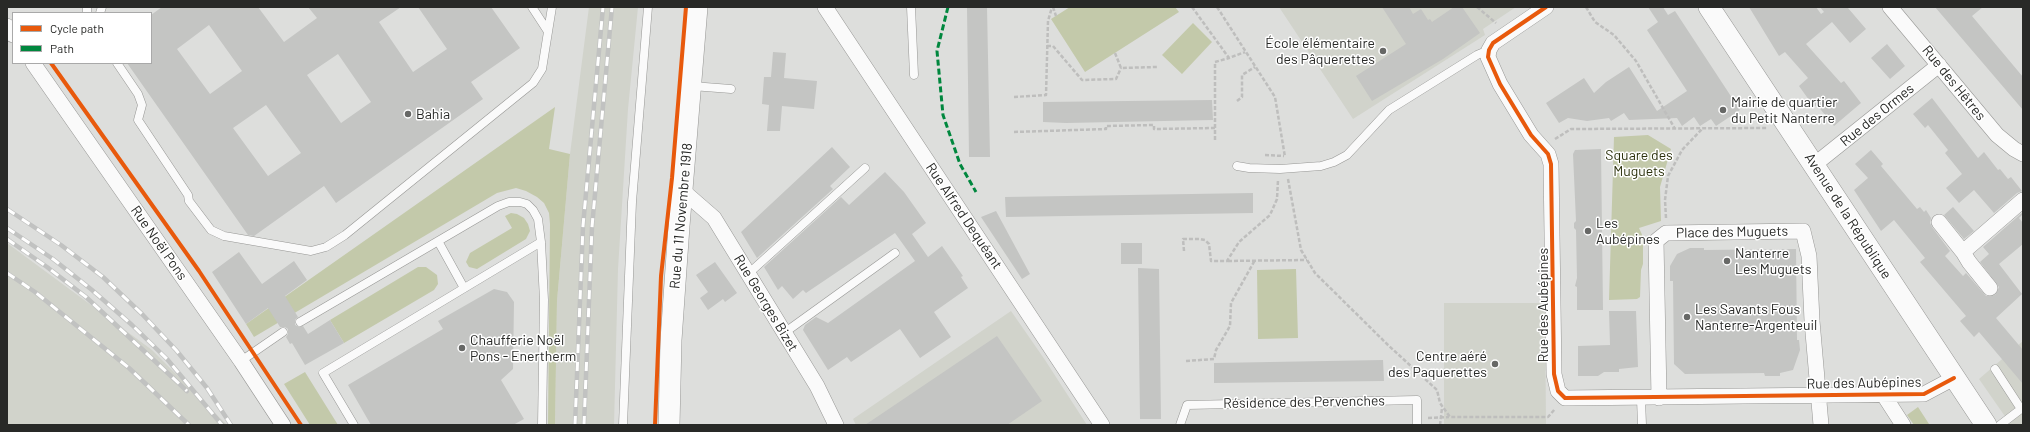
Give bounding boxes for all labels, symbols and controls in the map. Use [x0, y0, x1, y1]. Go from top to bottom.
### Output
legend [12, 12, 152, 64]
text: Cycle path [50, 21, 104, 35]
place label: École élémentaire des Pâquerettes [1265, 35, 1375, 68]
text: Path [50, 41, 74, 55]
street label: Rue des Hêtres [1919, 42, 1989, 124]
marker: École élémentaire des Pâquerettes [1378, 46, 1388, 56]
street label: Rue des Ormes [1837, 80, 1917, 150]
place label: Mairie de quartier du Petit Nanterre [1731, 94, 1837, 126]
marker: Mairie de quartier du Petit Nanterre [1718, 105, 1728, 115]
place label: Bahia [416, 106, 450, 122]
marker: Bahia [403, 109, 413, 119]
street label: Rue du 11 Novembre 1918 [666, 142, 696, 290]
park label: Square des Muguets [1605, 147, 1673, 180]
street label: Avenue de la République [1801, 150, 1895, 282]
street label: Rue Alfred Dequéant [922, 160, 1006, 272]
street label: Rue Noël Pons [127, 203, 191, 283]
place label: Les Aubépines [1596, 215, 1660, 248]
street label: Place des Muguets [1676, 223, 1788, 241]
marker: Les Aubépines [1583, 226, 1593, 236]
place label: Nanterre Les Muguets [1735, 245, 1812, 278]
street label: Rue des Aubépines [1535, 248, 1551, 362]
street label: Rue Georges Bizet [730, 251, 802, 355]
marker: Nanterre Les Muguets [1722, 256, 1732, 266]
place label: Les Savants Fous Nanterre-Argenteuil [1695, 301, 1817, 334]
marker: Les Savants Fous Nanterre-Argenteuil [1682, 312, 1692, 322]
place label: Chaufferie Noël Pons - Enertherm [470, 332, 576, 364]
marker: Chaufferie Noël Pons - Enertherm [457, 343, 467, 353]
place label: Centre aéré des Paquerettes [1388, 348, 1487, 380]
marker: Centre aéré des Paquerettes [1490, 359, 1500, 369]
street label: Rue des Aubépines [1807, 374, 1921, 392]
street label: Résidence des Pervenches [1223, 392, 1385, 412]

